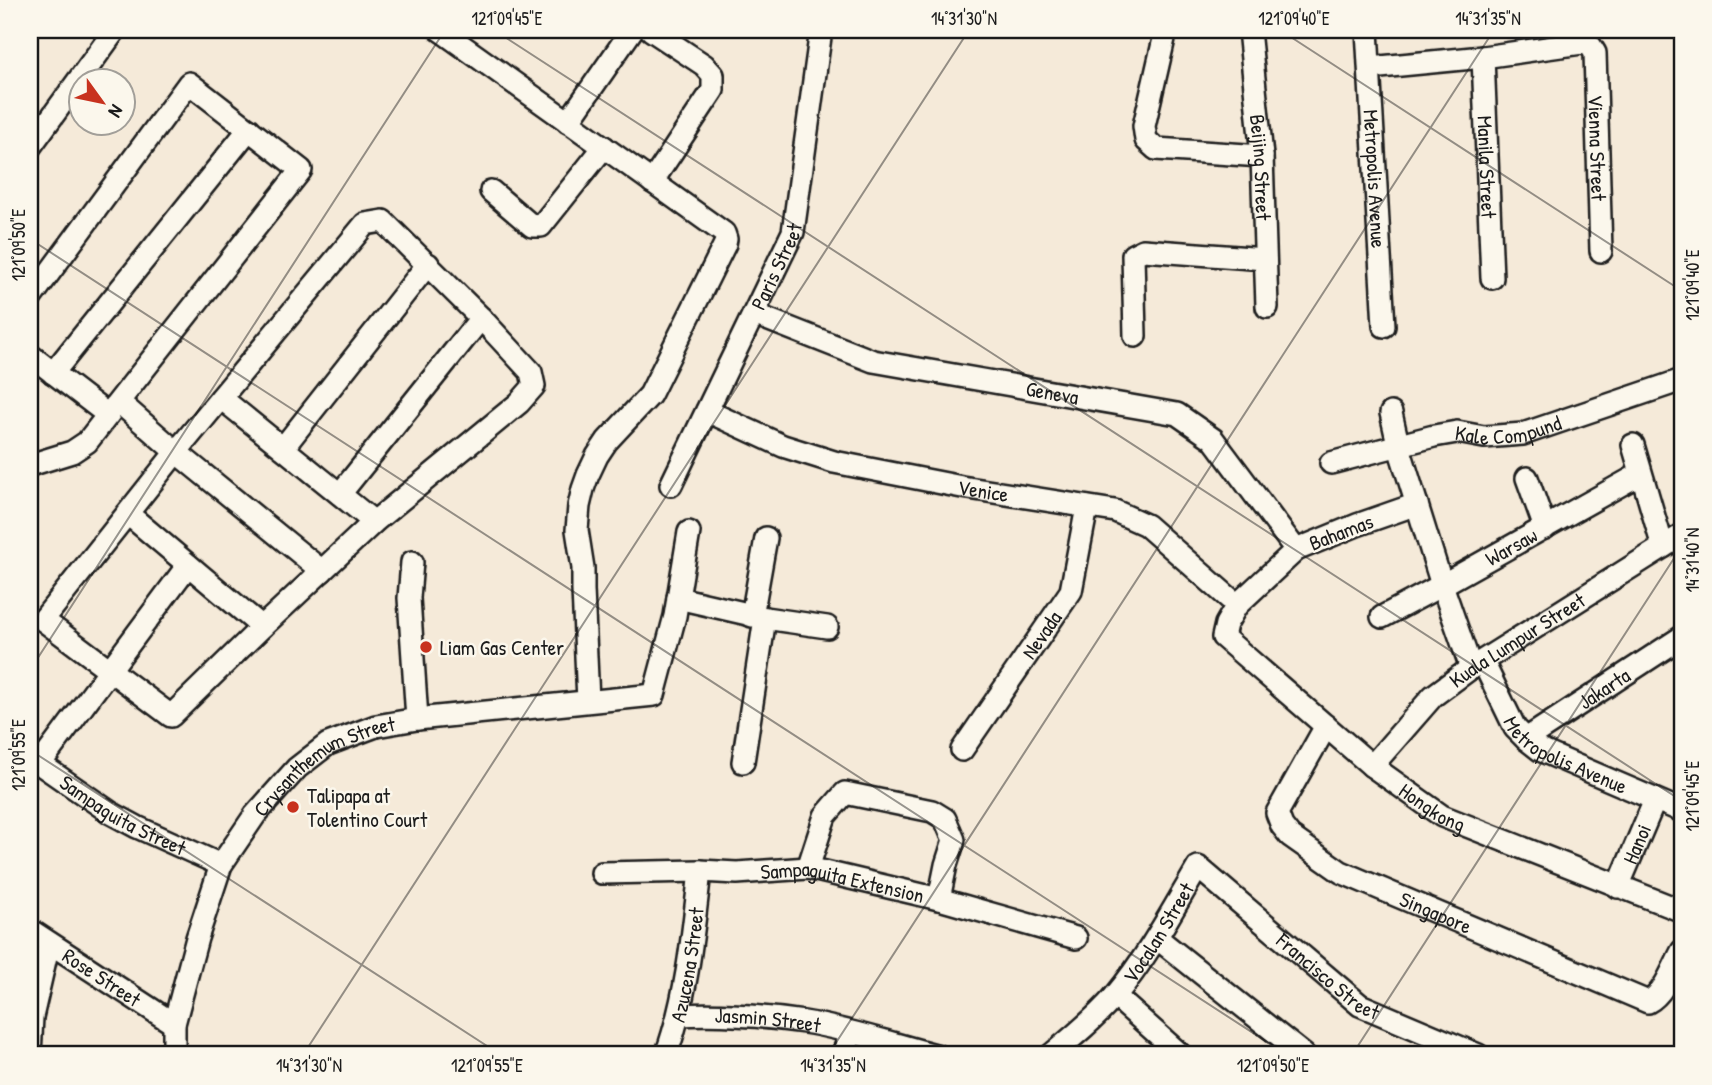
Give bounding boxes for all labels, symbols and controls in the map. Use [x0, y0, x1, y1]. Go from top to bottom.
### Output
text: 121°09'45"E [471, 6, 543, 31]
text: 14°31'30"N [931, 6, 997, 31]
text: 121°09'40"E [1258, 6, 1330, 31]
text: 14°31'35"N [1455, 6, 1521, 31]
north arrow [66, 66, 136, 136]
street label: Vienna Street [1582, 94, 1614, 202]
text: N [103, 100, 130, 123]
street label: Metropolis Avenue [1357, 109, 1394, 249]
street label: Beijing Street [1243, 113, 1279, 222]
street label: Manila Street [1471, 115, 1504, 219]
text: 121°09'50"E [6, 209, 31, 281]
street label: Paris Street [743, 221, 809, 314]
text: 121°09'40"E [1680, 249, 1705, 321]
street label: Geneva [1024, 373, 1081, 411]
street label: Kale Compund [1453, 408, 1565, 452]
street label: Venice [956, 472, 1011, 509]
street label: Bahamas [1305, 507, 1377, 557]
street label: Warsaw [1480, 520, 1542, 573]
text: 14°31'40"N [1680, 528, 1705, 592]
street label: Kuala Lumpur Street [1443, 585, 1591, 694]
street label: Nevada [1014, 605, 1068, 664]
place label: Liam Gas Center [440, 633, 564, 662]
marker: Liam Gas Center [418, 639, 434, 655]
street label: Jakarta [1572, 661, 1635, 716]
street label: Crysanthemum Street [246, 708, 398, 822]
street label: Metropolis Avenue [1497, 711, 1632, 800]
text: 121°09'55"E [6, 719, 31, 791]
text: 121°09'45"E [1680, 760, 1705, 832]
street label: Sampaguita Street [54, 768, 192, 862]
street label: Hongkong [1394, 776, 1470, 838]
place label: Talipapa at Tolentino Court [307, 781, 428, 834]
marker: Talipapa at Tolentino Court [285, 799, 301, 815]
street label: Hanoi [1615, 819, 1658, 868]
street label: Sampaguita Extension [759, 853, 927, 910]
street label: Vocalan Street [1116, 876, 1201, 989]
street label: Singapore [1395, 884, 1476, 940]
street label: Azucena Street [662, 905, 710, 1025]
street label: Francisco Street [1270, 925, 1385, 1026]
street label: Rose Street [57, 941, 148, 1014]
street label: Jasmin Street [714, 1000, 824, 1039]
text: 14°31'30"N [276, 1053, 342, 1078]
text: 121°09'55"E [451, 1053, 523, 1078]
text: 14°31'35"N [800, 1053, 866, 1078]
text: 121°09'50"E [1237, 1053, 1309, 1078]

